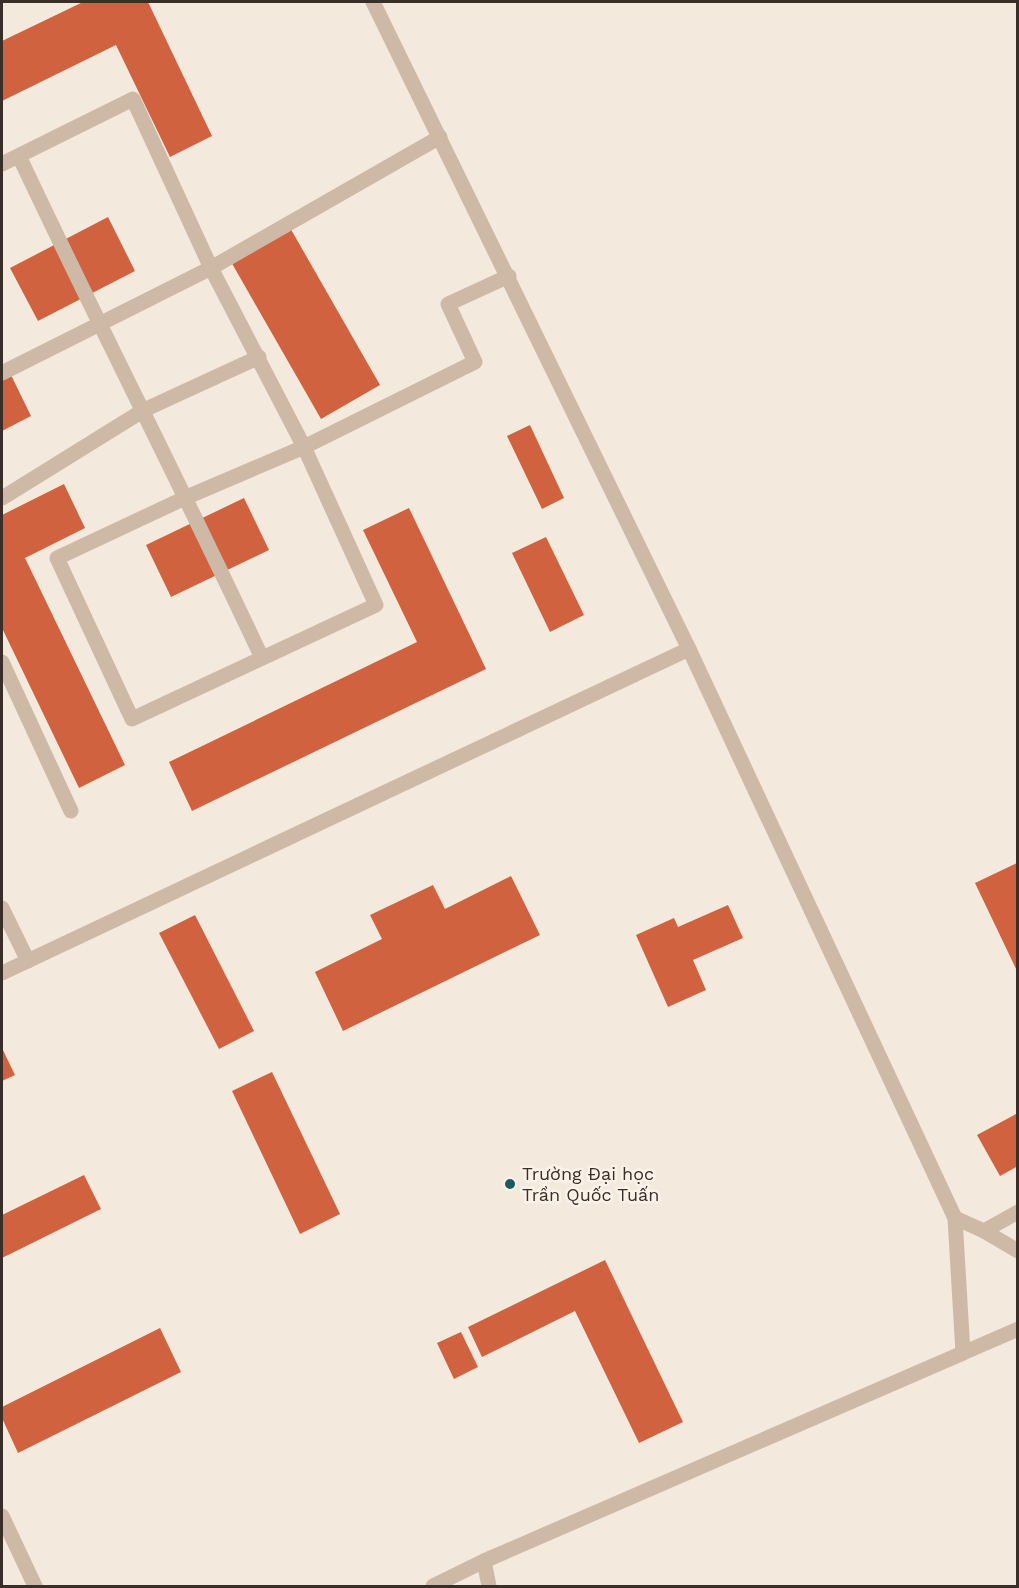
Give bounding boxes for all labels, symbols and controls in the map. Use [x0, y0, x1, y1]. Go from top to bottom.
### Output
place label: Trường Đại học Trần Quốc Tuấn [522, 1163, 659, 1205]
marker: Trường Đại học Trần Quốc Tuấn [503, 1177, 517, 1191]

